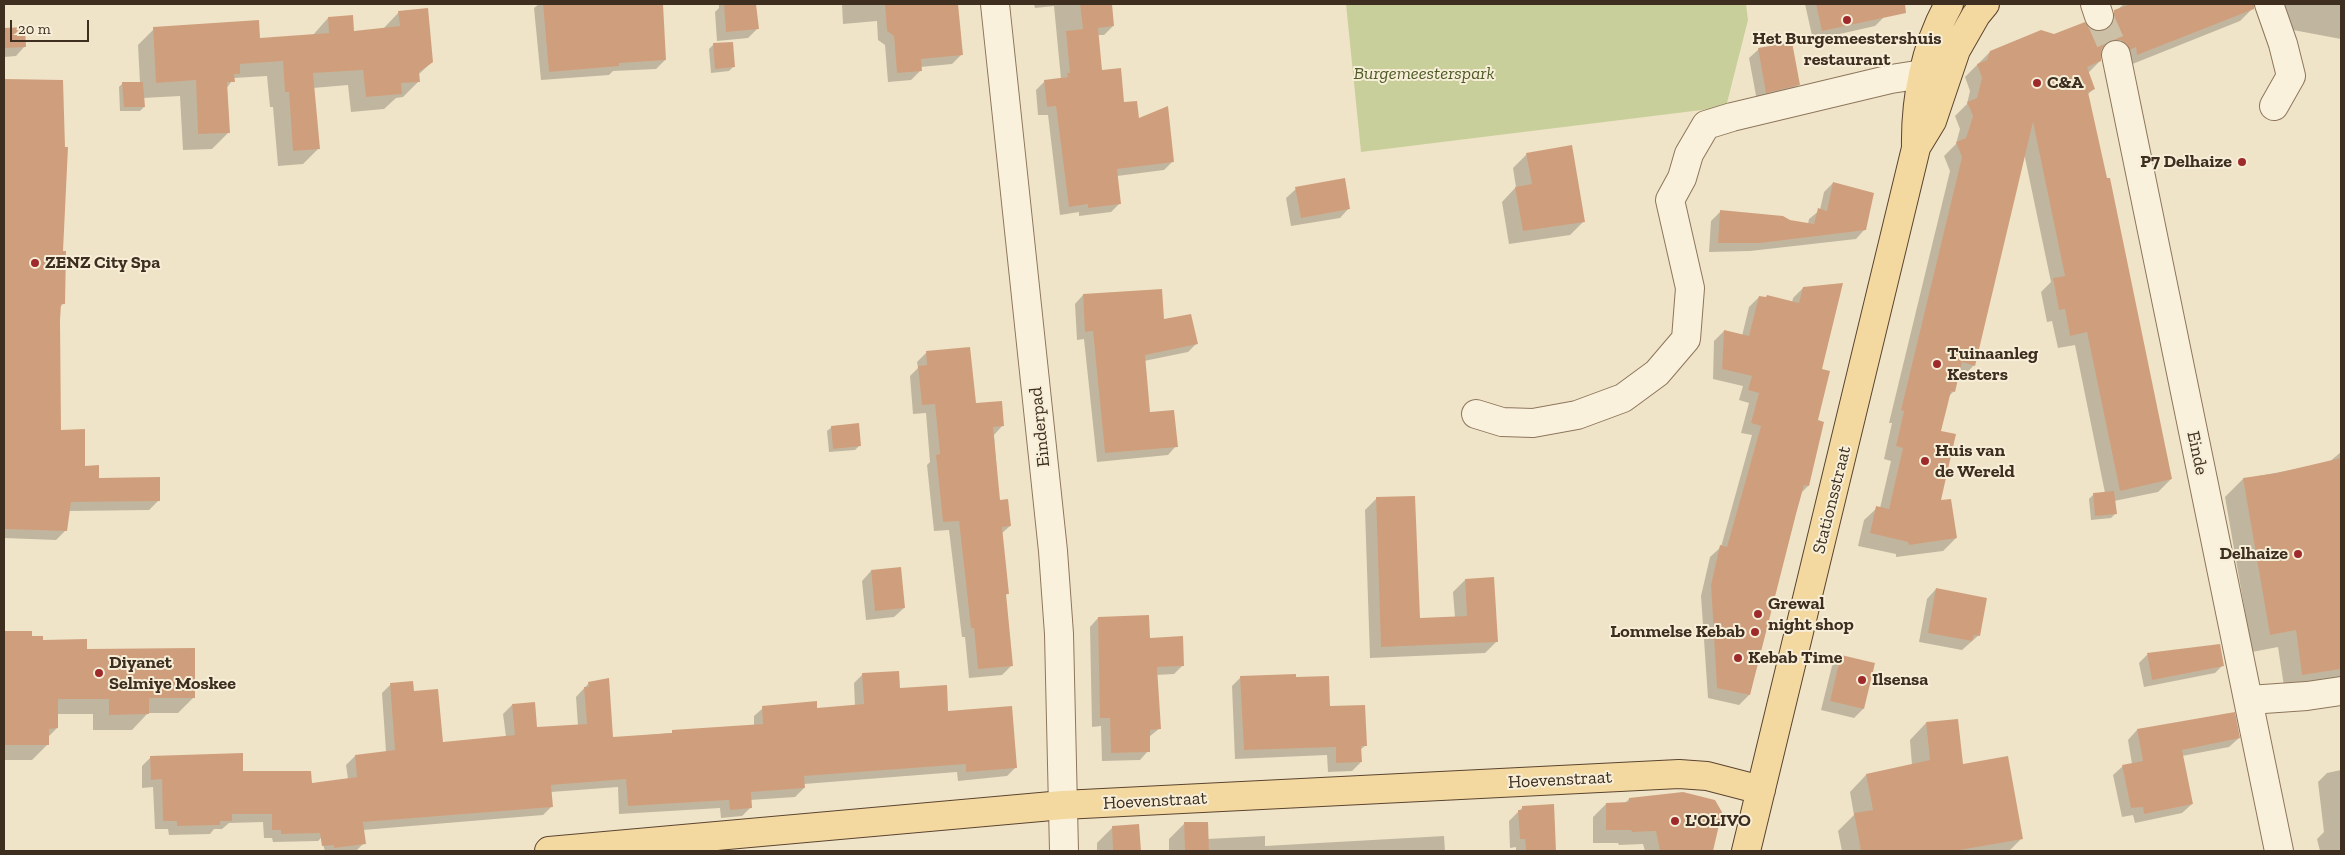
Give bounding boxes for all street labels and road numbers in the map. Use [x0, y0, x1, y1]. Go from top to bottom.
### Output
street label: Einderpad [1025, 386, 1055, 468]
street label: Einde [2182, 429, 2212, 477]
street label: Stationsstraat [1808, 444, 1856, 556]
street label: Hoevenstraat [1507, 766, 1613, 794]
street label: Hoevenstraat [1102, 787, 1208, 815]

